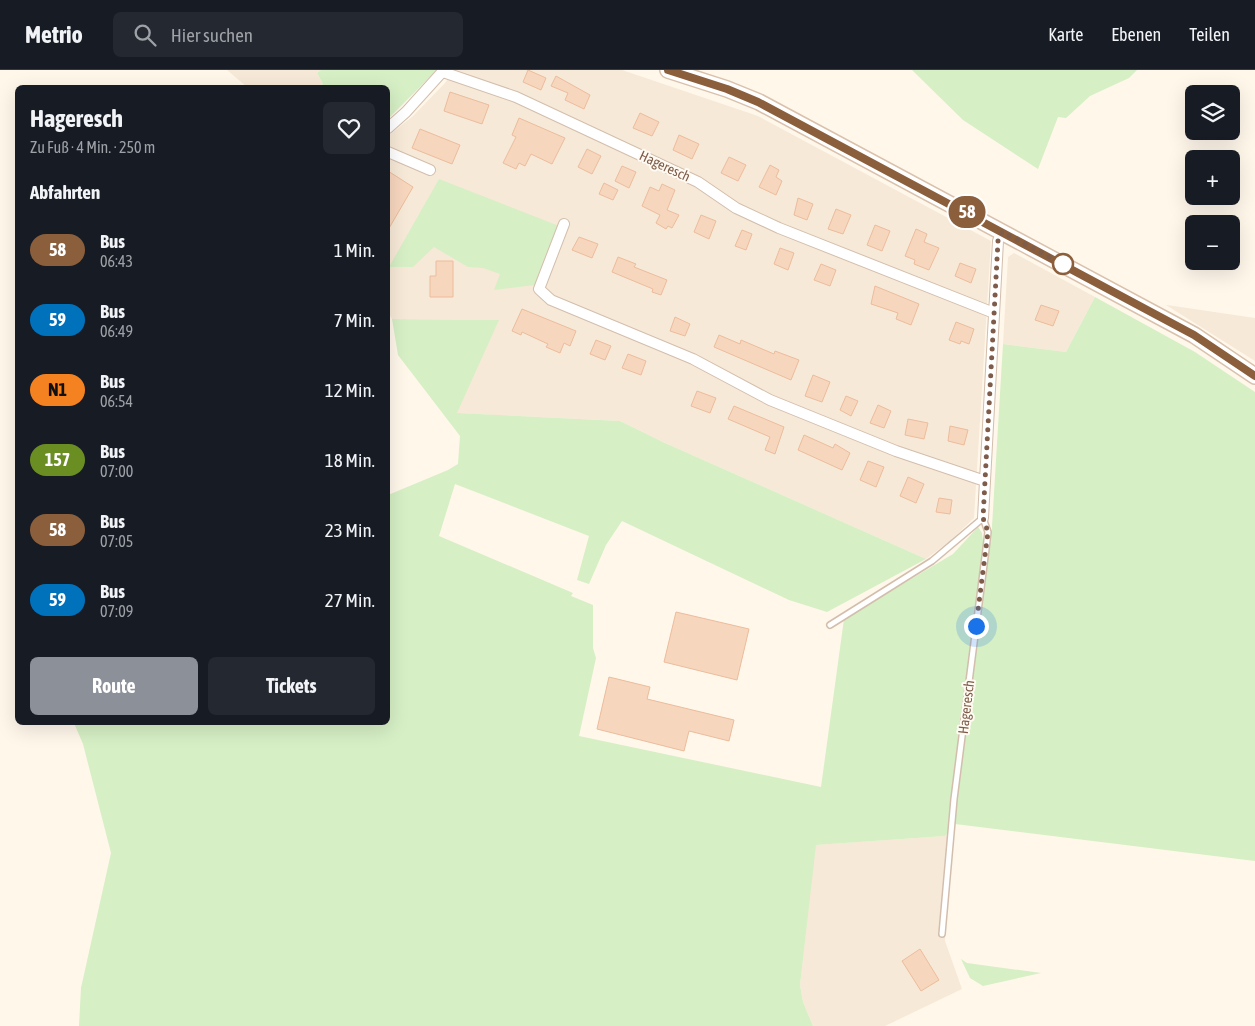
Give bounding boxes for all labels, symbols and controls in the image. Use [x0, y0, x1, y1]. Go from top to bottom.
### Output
search box [113, 12, 463, 57]
text: Metrio [25, 21, 83, 48]
icon: search [131, 21, 159, 49]
text: Hier suchen [171, 24, 253, 46]
text: Karte [1048, 24, 1083, 45]
text: Ebenen [1111, 24, 1161, 45]
text: Teilen [1189, 24, 1230, 45]
map controls [1185, 85, 1240, 270]
button: layers [1185, 85, 1240, 140]
button: heart [323, 102, 375, 154]
text: Hageresch [30, 105, 123, 132]
text: Zu Fuß · 4 Min. · 250 m [30, 138, 155, 156]
street label: Hageresch [637, 147, 693, 185]
button: + [1185, 150, 1240, 205]
text: Abfahrten [30, 181, 100, 203]
line badge: 58 [944, 196, 990, 228]
text: 58 [959, 201, 975, 222]
button: − [1185, 215, 1240, 270]
text: Bus [100, 230, 125, 252]
text: 58 [49, 239, 66, 260]
text: 1 Min. [334, 239, 375, 261]
text: 06:43 [100, 252, 133, 270]
unlabelled marker [1052, 253, 1074, 275]
text: Bus [100, 300, 125, 322]
text: 59 [49, 309, 66, 330]
text: 7 Min. [334, 309, 375, 331]
text: 06:49 [100, 322, 133, 340]
text: Bus [100, 370, 125, 392]
text: N1 [48, 379, 67, 400]
text: 12 Min. [325, 379, 375, 401]
text: 06:54 [100, 392, 133, 410]
text: Bus [100, 440, 125, 462]
text: 157 [45, 449, 70, 470]
text: 18 Min. [325, 449, 375, 471]
text: 07:00 [100, 462, 133, 480]
text: Bus [100, 510, 125, 532]
text: 58 [49, 519, 66, 540]
text: 23 Min. [325, 519, 375, 541]
text: 07:05 [100, 532, 133, 550]
text: Bus [100, 580, 125, 602]
text: 59 [49, 589, 66, 610]
text: 27 Min. [325, 589, 375, 611]
text: 07:09 [100, 602, 133, 620]
your location [964, 614, 989, 639]
button: Route [30, 657, 198, 715]
button: Tickets [208, 657, 375, 715]
street label: Hageresch [955, 679, 977, 735]

